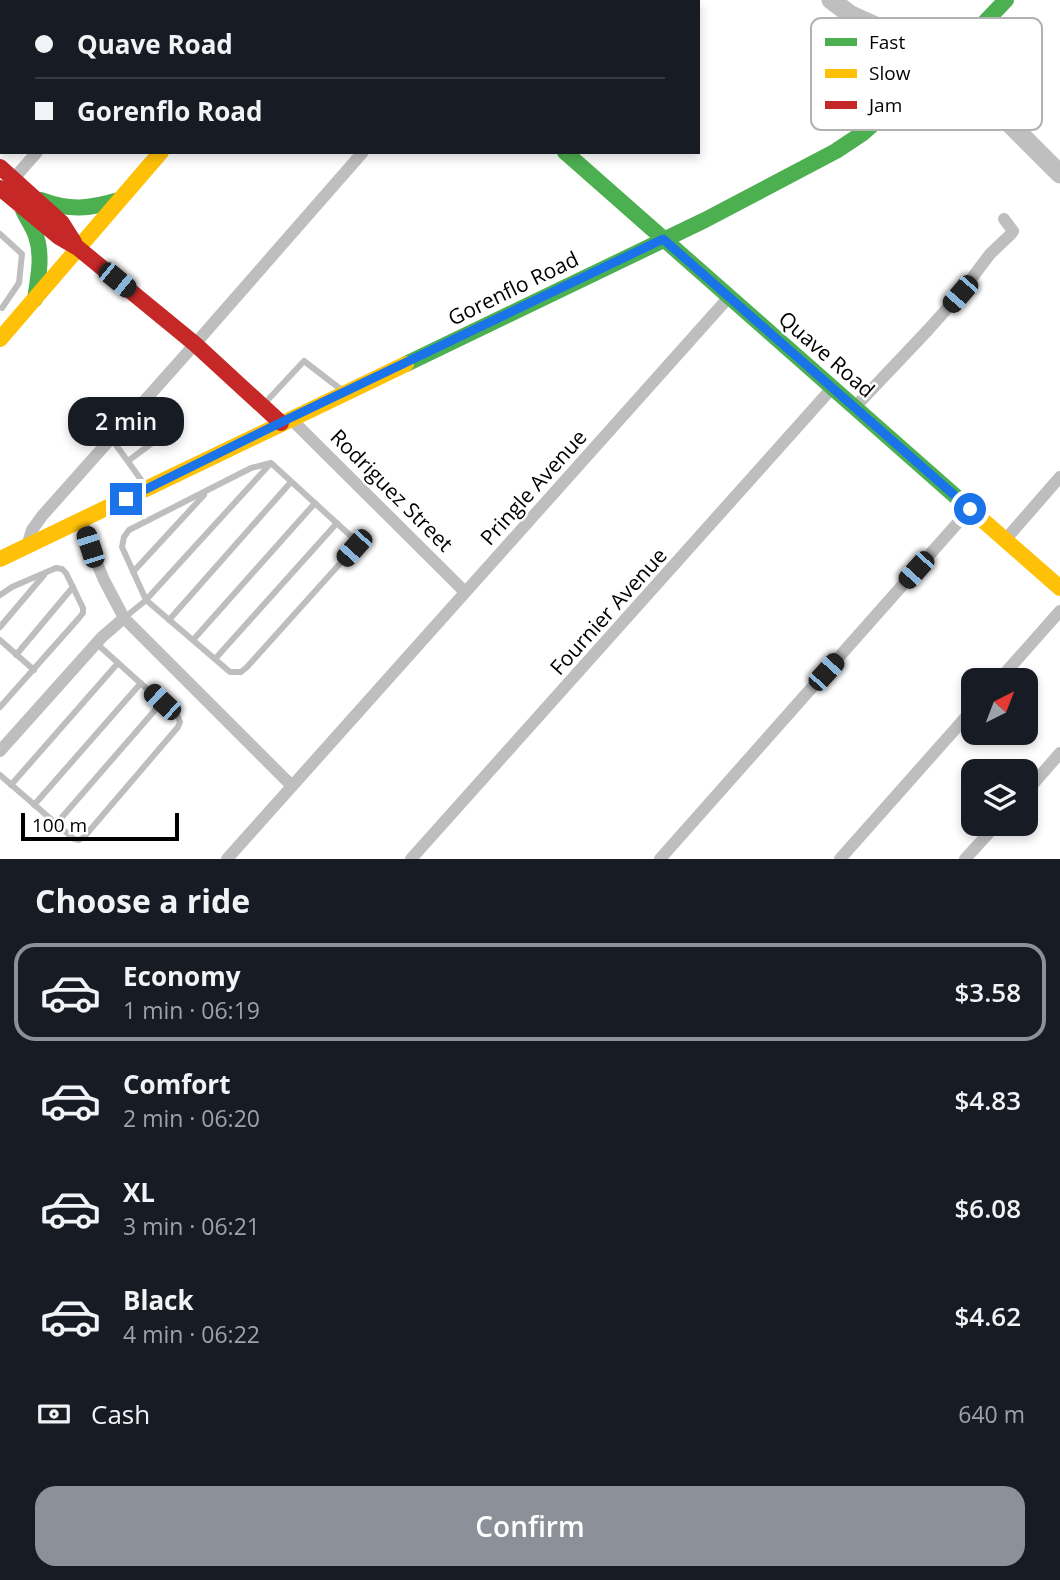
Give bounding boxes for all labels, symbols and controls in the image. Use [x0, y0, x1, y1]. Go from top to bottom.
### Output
legend [811, 18, 1042, 130]
text: Quave Road [77, 26, 233, 62]
text: Fast [869, 29, 905, 55]
text: Slow [869, 60, 911, 86]
text: Jam [867, 92, 902, 118]
text: Gorenflo Road [77, 93, 262, 129]
street label: Gorenflo Road [443, 244, 583, 332]
car [95, 259, 140, 301]
car [939, 271, 982, 317]
street label: Quave Road [773, 304, 881, 404]
callout: 2 min [68, 398, 184, 447]
text: 2 min [95, 405, 157, 437]
street label: Rodriguez Street [325, 423, 459, 557]
street label: Pringle Avenue [474, 423, 592, 551]
route end [110, 483, 142, 515]
route start [954, 493, 986, 525]
car [74, 524, 107, 570]
car [333, 525, 376, 571]
street label: Fournier Avenue [543, 541, 673, 681]
car [895, 547, 938, 593]
car [805, 649, 848, 695]
north arrow [961, 668, 1038, 746]
map controls [961, 668, 1038, 836]
car [140, 680, 185, 724]
button: layers [961, 759, 1038, 836]
scale bar [21, 810, 178, 842]
text: 100 m [32, 812, 87, 838]
text: Choose a ride [35, 879, 250, 922]
text: Economy [123, 958, 241, 994]
icon: car [39, 961, 102, 1024]
text: $3.58 [954, 974, 1021, 1010]
text: 1 min · 06:19 [123, 994, 260, 1026]
text: Comfort [123, 1066, 230, 1102]
icon: car [39, 1069, 102, 1132]
text: $4.83 [954, 1082, 1021, 1118]
text: 2 min · 06:20 [123, 1102, 260, 1134]
text: XL [123, 1174, 155, 1210]
icon: car [39, 1177, 102, 1240]
text: $6.08 [954, 1190, 1021, 1226]
text: 3 min · 06:21 [123, 1210, 260, 1242]
text: Black [123, 1282, 194, 1318]
icon: car [39, 1285, 102, 1348]
text: $4.62 [954, 1298, 1021, 1334]
text: 4 min · 06:22 [123, 1318, 260, 1350]
icon: cash [35, 1395, 73, 1433]
text: Cash [91, 1396, 150, 1432]
text: 640 m [958, 1398, 1025, 1430]
button: Confirm [35, 1486, 1025, 1566]

